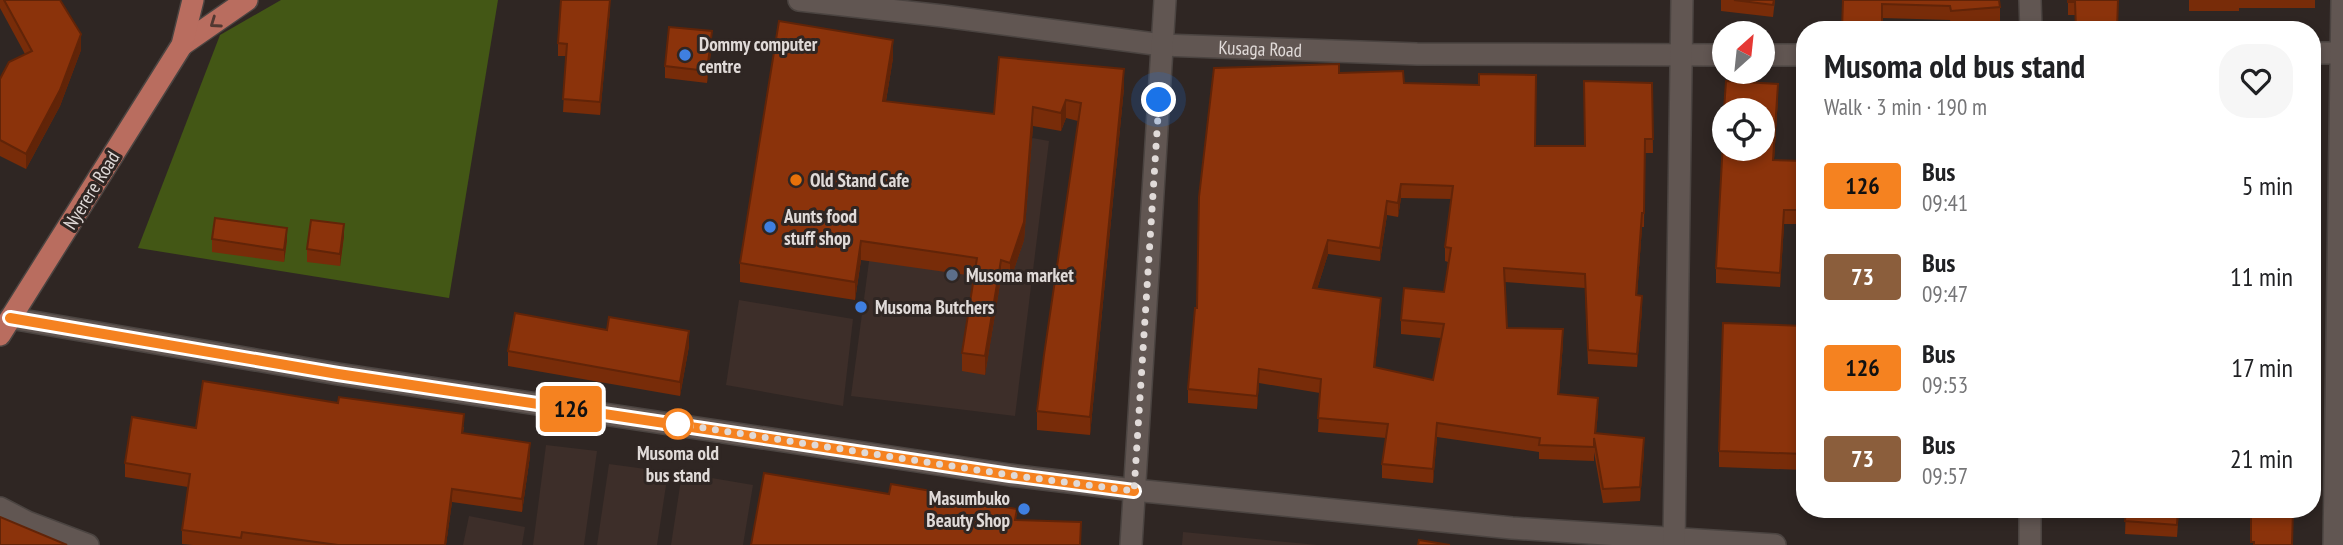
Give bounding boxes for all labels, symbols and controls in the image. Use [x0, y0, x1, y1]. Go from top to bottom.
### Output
one-way arrow [209, 15, 222, 28]
north arrow [1712, 21, 1774, 84]
map controls [1712, 21, 1775, 161]
place label: Dommy computer centre [699, 32, 818, 78]
street label: Kusaga Road [1218, 35, 1302, 62]
text: Musoma old bus stand [1824, 44, 2085, 87]
button: heart [2219, 44, 2293, 118]
marker: Dommy computer centre [677, 47, 693, 63]
your location [1141, 82, 1176, 117]
text: Walk · 3 min · 190 m [1824, 92, 1987, 121]
button: locate [1712, 98, 1775, 161]
street label: Nyerere Road [58, 146, 124, 234]
text: Bus [1922, 155, 1955, 188]
place label: Old Stand Cafe [810, 168, 909, 192]
text: 5 min [2242, 169, 2293, 202]
text: 126 [1845, 170, 1880, 201]
marker: Old Stand Cafe [788, 172, 804, 188]
text: 09:41 [1922, 188, 1968, 217]
place label: Aunts food stuff shop [783, 204, 857, 250]
marker: Aunts food stuff shop [762, 219, 778, 235]
text: Bus [1922, 246, 1955, 279]
text: 11 min [2230, 260, 2293, 293]
text: 73 [1851, 261, 1874, 292]
place label: Musoma market [966, 263, 1074, 287]
marker: Musoma market [944, 267, 960, 283]
text: 09:47 [1922, 279, 1968, 308]
place label: Musoma Butchers [875, 295, 995, 319]
marker: Musoma Butchers [853, 299, 869, 315]
text: Bus [1922, 337, 1955, 370]
text: 17 min [2231, 351, 2293, 384]
text: 126 [1845, 352, 1880, 383]
text: 09:53 [1922, 370, 1968, 399]
line badge: 126 [531, 386, 611, 432]
text: 126 [554, 393, 588, 424]
marker: Musoma old bus stand [663, 409, 693, 439]
text: Bus [1922, 428, 1955, 461]
place label: Musoma old bus stand [637, 441, 719, 487]
text: 21 min [2230, 442, 2293, 475]
text: 73 [1851, 443, 1874, 474]
text: 09:57 [1922, 461, 1968, 490]
place label: Masumbuko Beauty Shop [926, 486, 1011, 532]
marker: Masumbuko Beauty Shop [1016, 501, 1032, 517]

